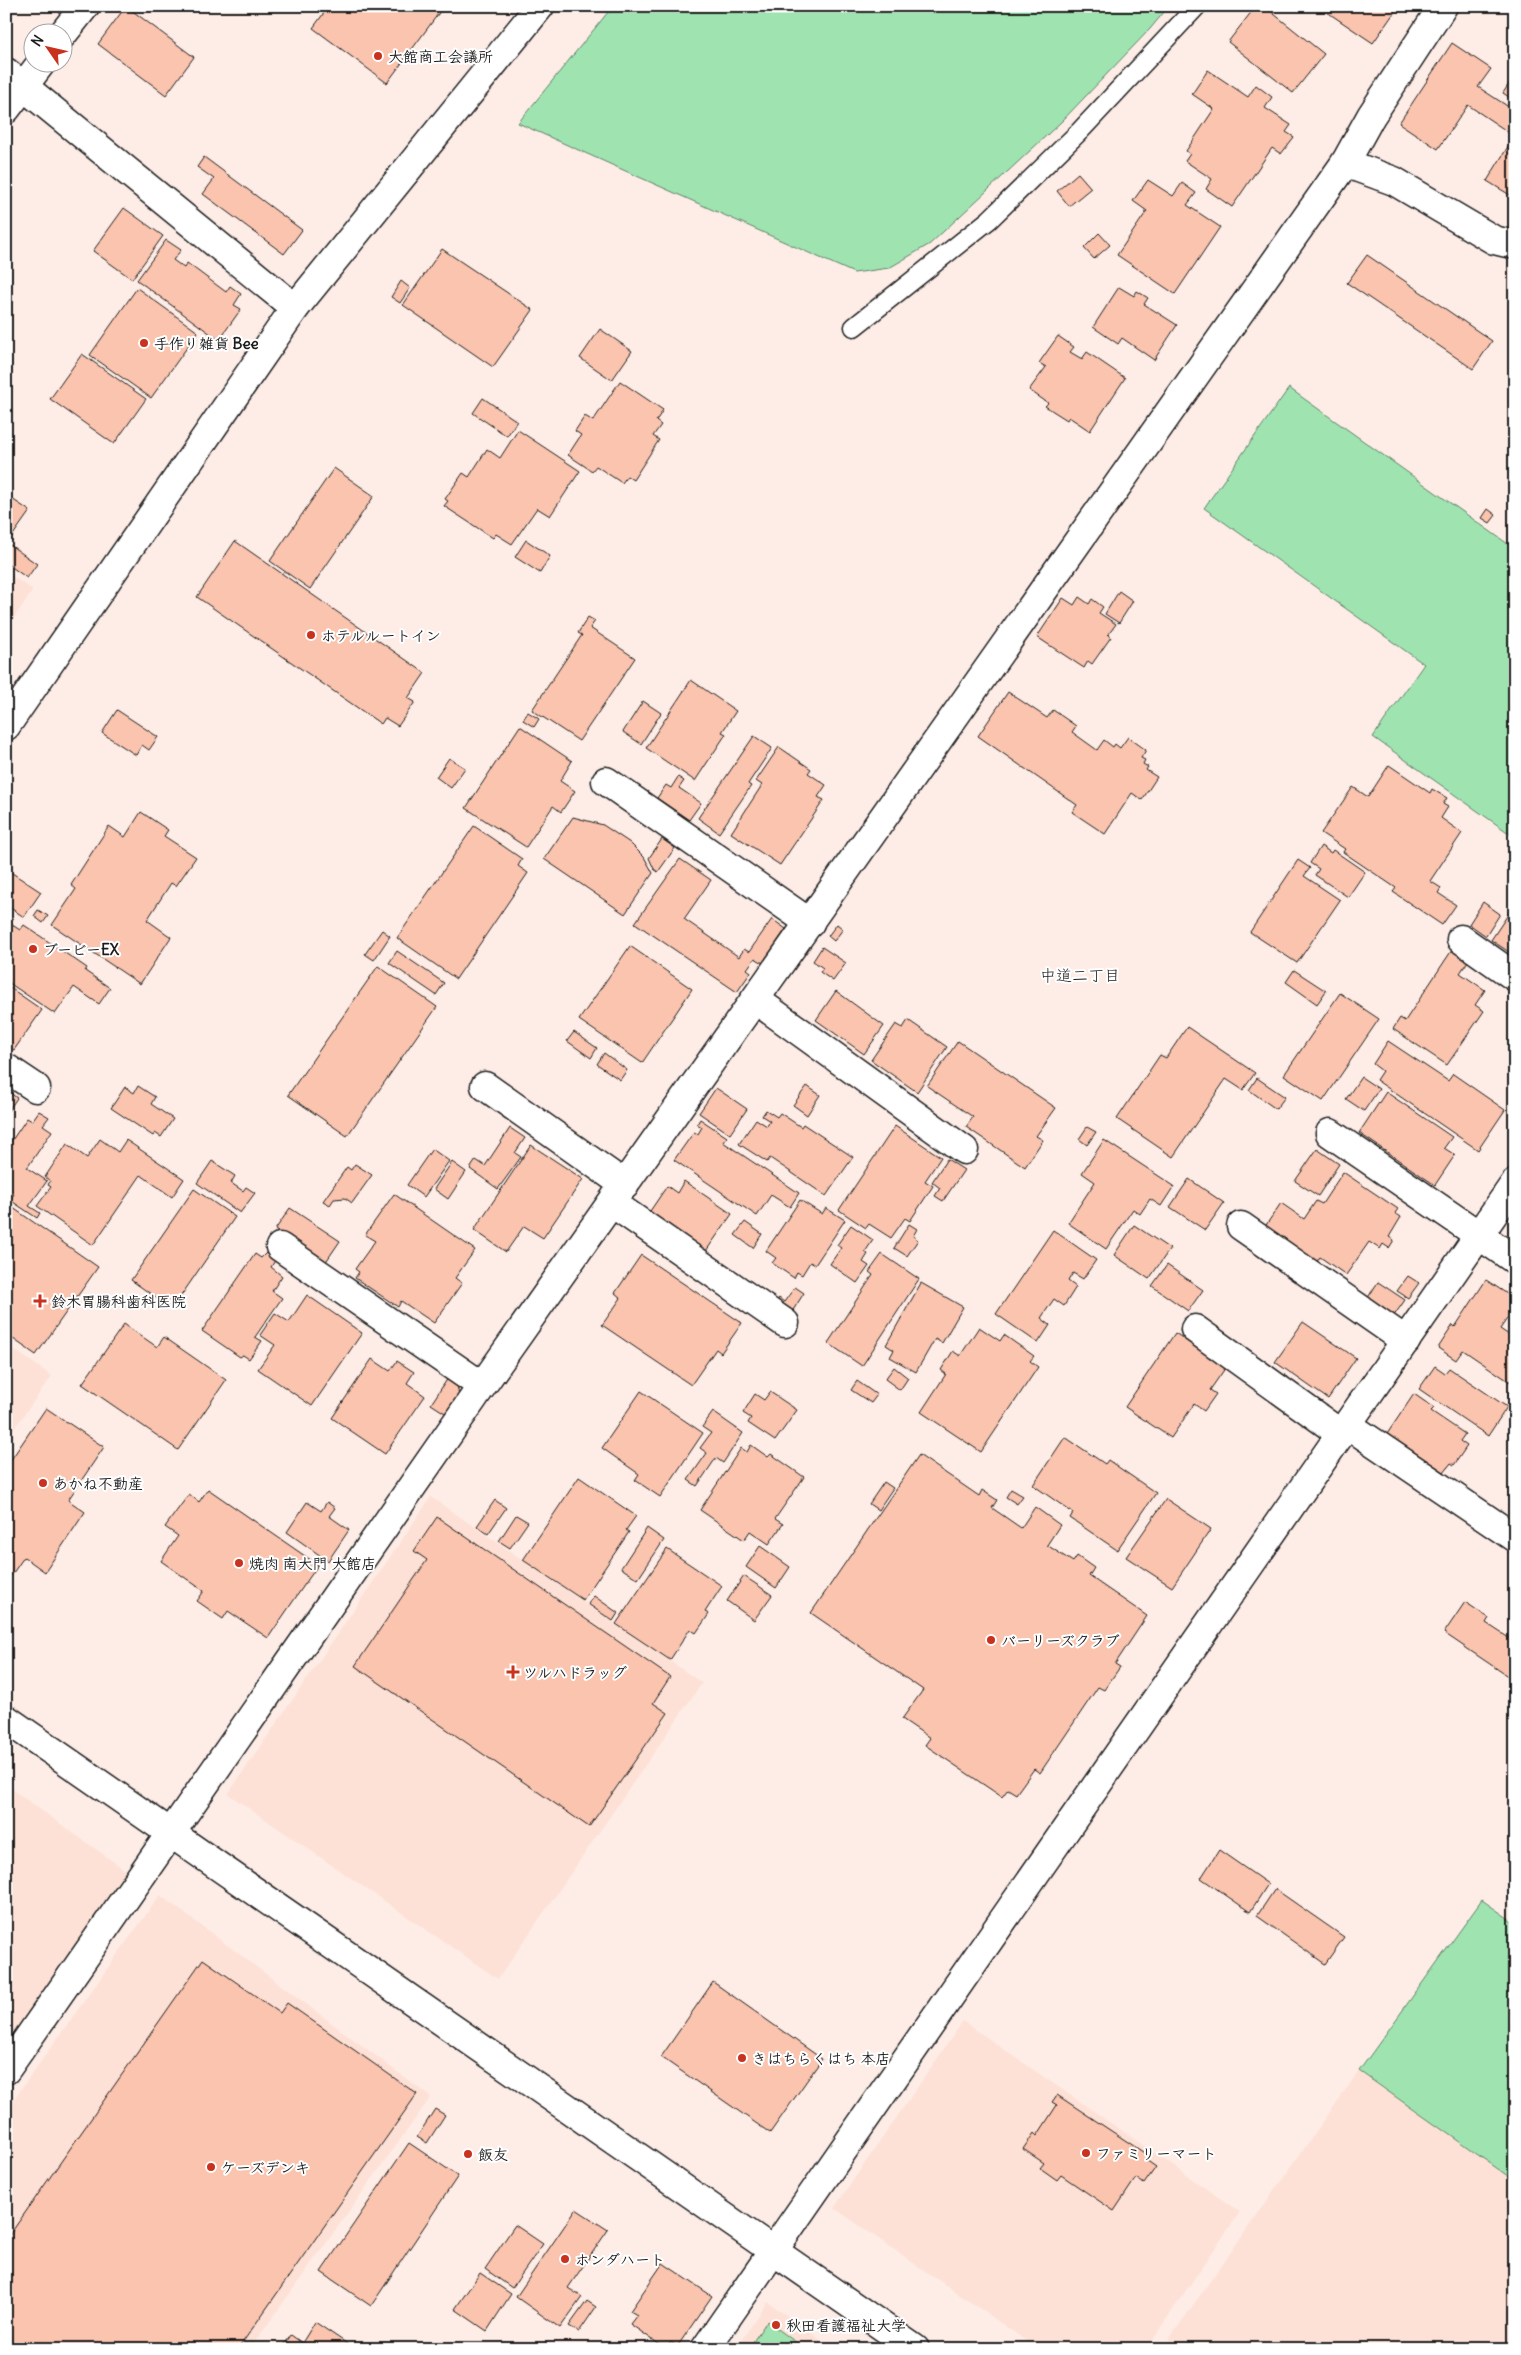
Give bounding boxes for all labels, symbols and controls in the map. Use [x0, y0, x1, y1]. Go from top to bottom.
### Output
north arrow [22, 22, 72, 72]
text: N [27, 32, 47, 50]
place label: 大館商工会議所 [388, 47, 493, 66]
marker: 大館商工会議所 [372, 50, 384, 62]
place label: 手作り雑貨 Bee [154, 334, 259, 353]
marker: 手作り雑貨 Bee [138, 337, 150, 349]
place label: ホテルルートイン [321, 626, 441, 645]
marker: ホテルルートイン [305, 629, 317, 641]
place label: ブービーEX [43, 940, 120, 959]
marker: ブービーEX [27, 943, 39, 955]
district label: 中道二丁目 [1040, 965, 1120, 985]
place label: 鈴木胃腸科歯科医院 [51, 1292, 186, 1311]
marker: 鈴木胃腸科歯科医院 [33, 1294, 47, 1308]
place label: あかね不動産 [53, 1474, 143, 1493]
marker: あかね不動産 [37, 1477, 49, 1489]
place label: 焼肉 南大門 大館店 [249, 1554, 376, 1573]
marker: 焼肉 南大門 大館店 [233, 1557, 245, 1569]
place label: バーリーズクラブ [1001, 1631, 1120, 1650]
marker: バーリーズクラブ [985, 1634, 997, 1646]
place label: ツルハドラッグ [523, 1663, 627, 1682]
marker: ツルハドラッグ [507, 1666, 519, 1678]
place label: きはちらくはち 本店 [752, 2049, 891, 2068]
marker: きはちらくはち 本店 [736, 2052, 748, 2064]
place label: ファミリーマート [1096, 2144, 1217, 2163]
place label: 飯友 [478, 2145, 508, 2164]
marker: ファミリーマート [1080, 2147, 1092, 2159]
marker: 飯友 [462, 2148, 474, 2160]
place label: ケーズデンキ [221, 2158, 310, 2177]
marker: ケーズデンキ [205, 2161, 217, 2173]
place label: ホンダハート [575, 2250, 665, 2269]
marker: ホンダハート [559, 2253, 571, 2265]
place label: 秋田看護福祉大学 [786, 2316, 906, 2335]
marker: 秋田看護福祉大学 [770, 2319, 782, 2331]

